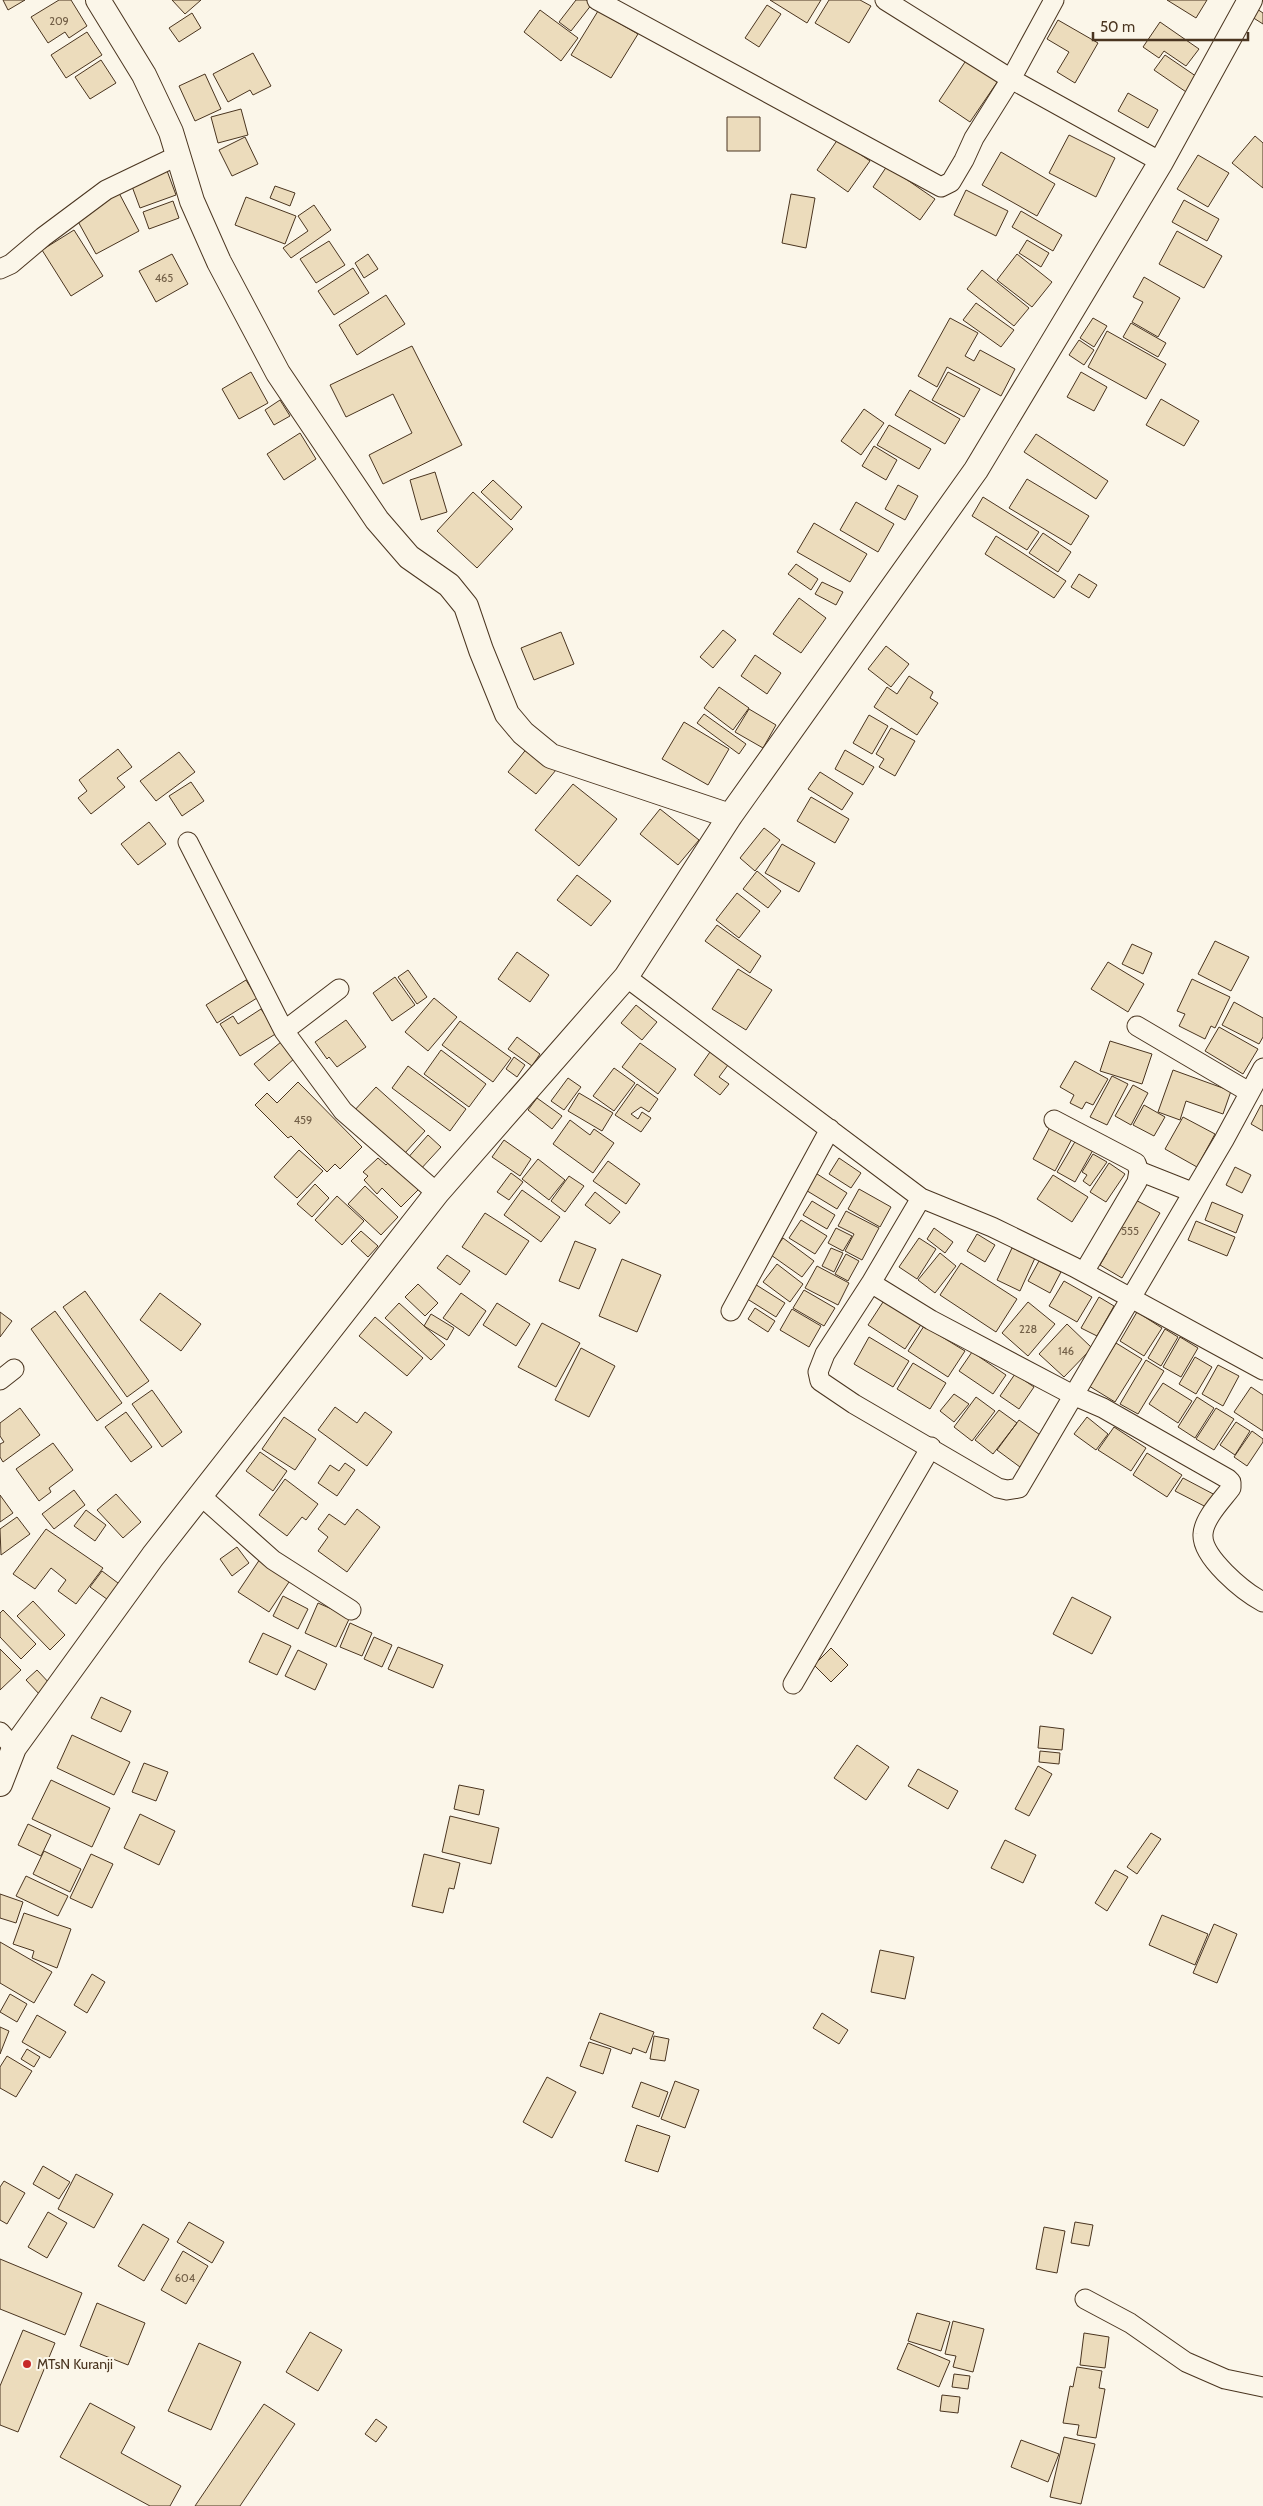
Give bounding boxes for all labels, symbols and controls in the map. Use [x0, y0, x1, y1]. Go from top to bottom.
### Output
scale bar [1093, 10, 1248, 42]
house number: 209 [49, 14, 69, 28]
text: 50 m [1100, 18, 1135, 36]
house number: 465 [155, 271, 173, 285]
house number: 459 [294, 1113, 312, 1127]
house number: 555 [1121, 1224, 1139, 1238]
house number: 228 [1019, 1322, 1037, 1336]
house number: 146 [1058, 1344, 1074, 1358]
house number: 604 [175, 2271, 196, 2285]
place label: MTsN Kuranji [37, 2355, 113, 2373]
marker: MTsN Kuranji [21, 2358, 33, 2370]

